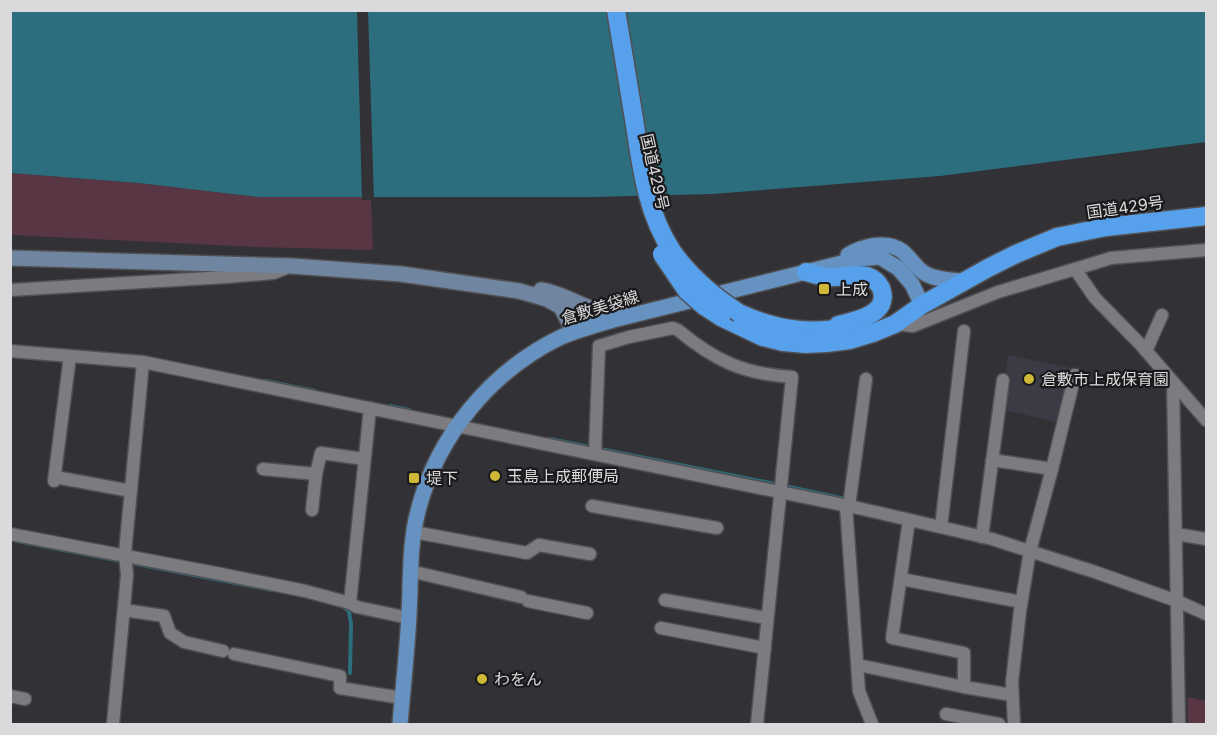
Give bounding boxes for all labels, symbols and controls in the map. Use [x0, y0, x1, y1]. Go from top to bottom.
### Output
street label: 国道429号 [636, 132, 674, 212]
street label: 国道429号 [1085, 192, 1165, 222]
place label: 上成 [836, 279, 868, 299]
marker: 上成 [817, 282, 831, 296]
street label: 倉敷美袋線 [559, 286, 641, 328]
place label: 倉敷市上成保育園 [1041, 369, 1169, 389]
marker: 倉敷市上成保育園 [1022, 372, 1036, 386]
place label: 玉島上成郵便局 [507, 466, 619, 486]
place label: 堤下 [426, 468, 458, 488]
marker: 玉島上成郵便局 [488, 469, 502, 483]
marker: 堤下 [407, 471, 421, 485]
place label: わをん [494, 669, 542, 689]
marker: わをん [475, 672, 489, 686]

